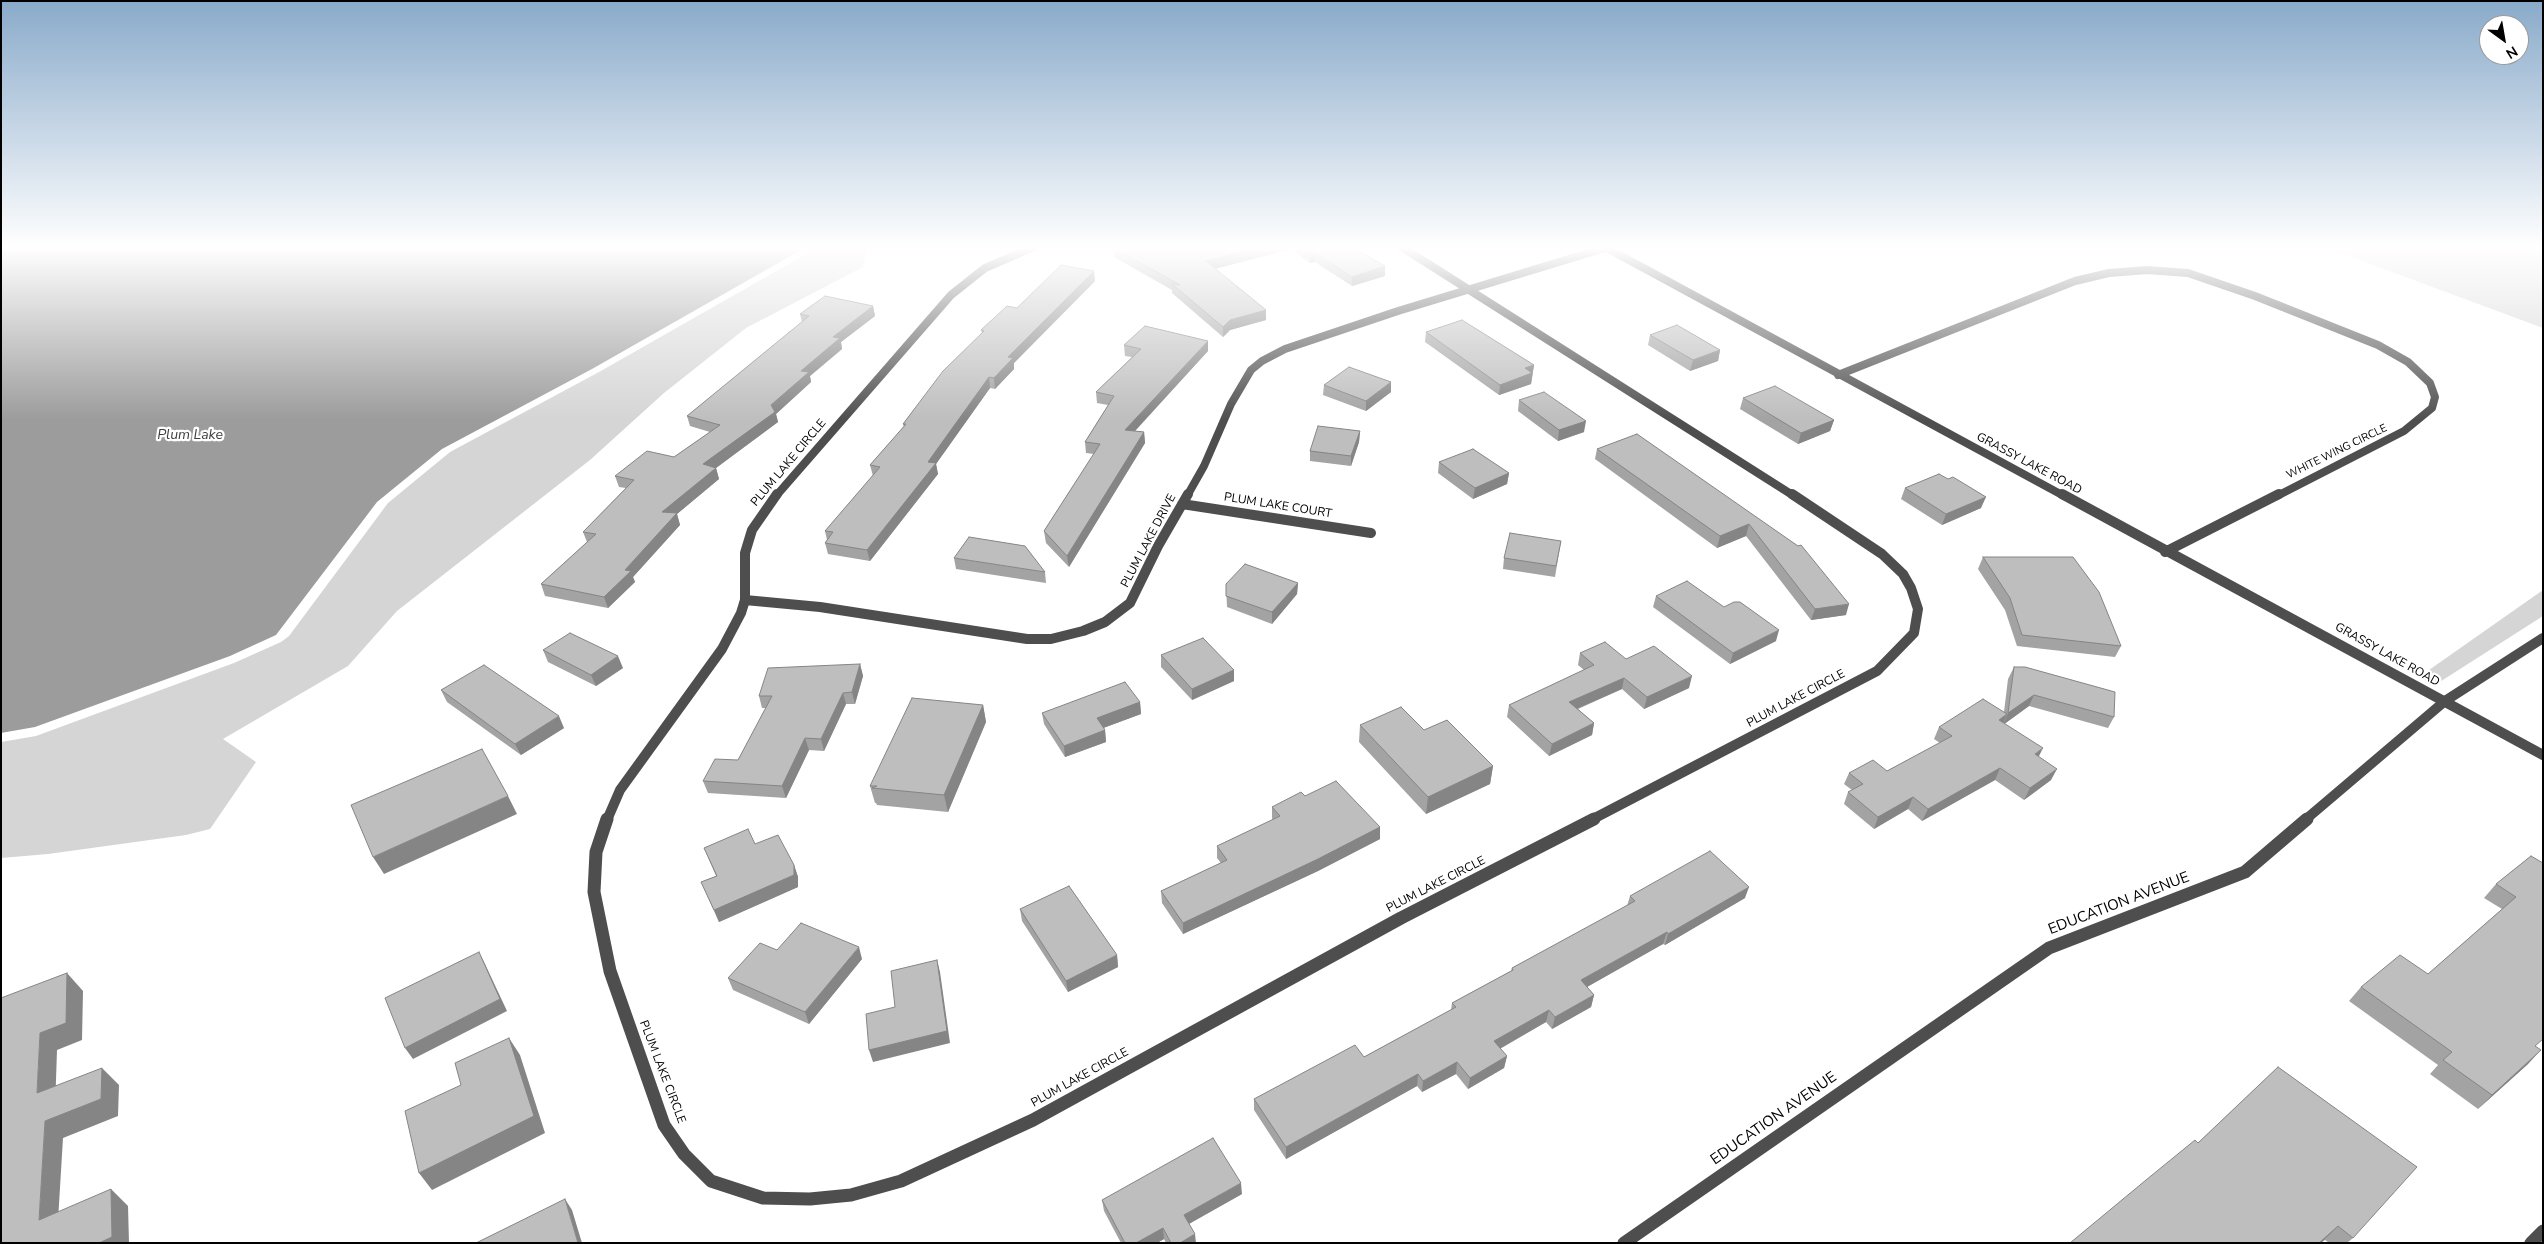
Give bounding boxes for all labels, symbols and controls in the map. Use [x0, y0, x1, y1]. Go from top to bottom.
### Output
north arrow [2479, 15, 2529, 65]
text: N [2502, 41, 2521, 63]
street label: PLUM LAKE CIRCLE [748, 417, 830, 509]
street label: WHITE WING CIRCLE [2285, 422, 2389, 482]
water label: Plum Lake [157, 428, 223, 444]
street label: GRASSY LAKE ROAD [1974, 430, 2084, 498]
street label: PLUM LAKE COURT [1223, 490, 1333, 522]
street label: PLUM LAKE DRIVE [1118, 492, 1180, 590]
street label: GRASSY LAKE ROAD [2332, 620, 2442, 690]
street label: PLUM LAKE CIRCLE [1744, 667, 1848, 731]
street label: PLUM LAKE CIRCLE [1384, 854, 1488, 916]
street label: EDUCATION AVENUE [2046, 869, 2192, 939]
street label: PLUM LAKE CIRCLE [636, 1018, 688, 1126]
street label: PLUM LAKE CIRCLE [1029, 1045, 1131, 1111]
street label: EDUCATION AVENUE [1708, 1069, 1840, 1169]

